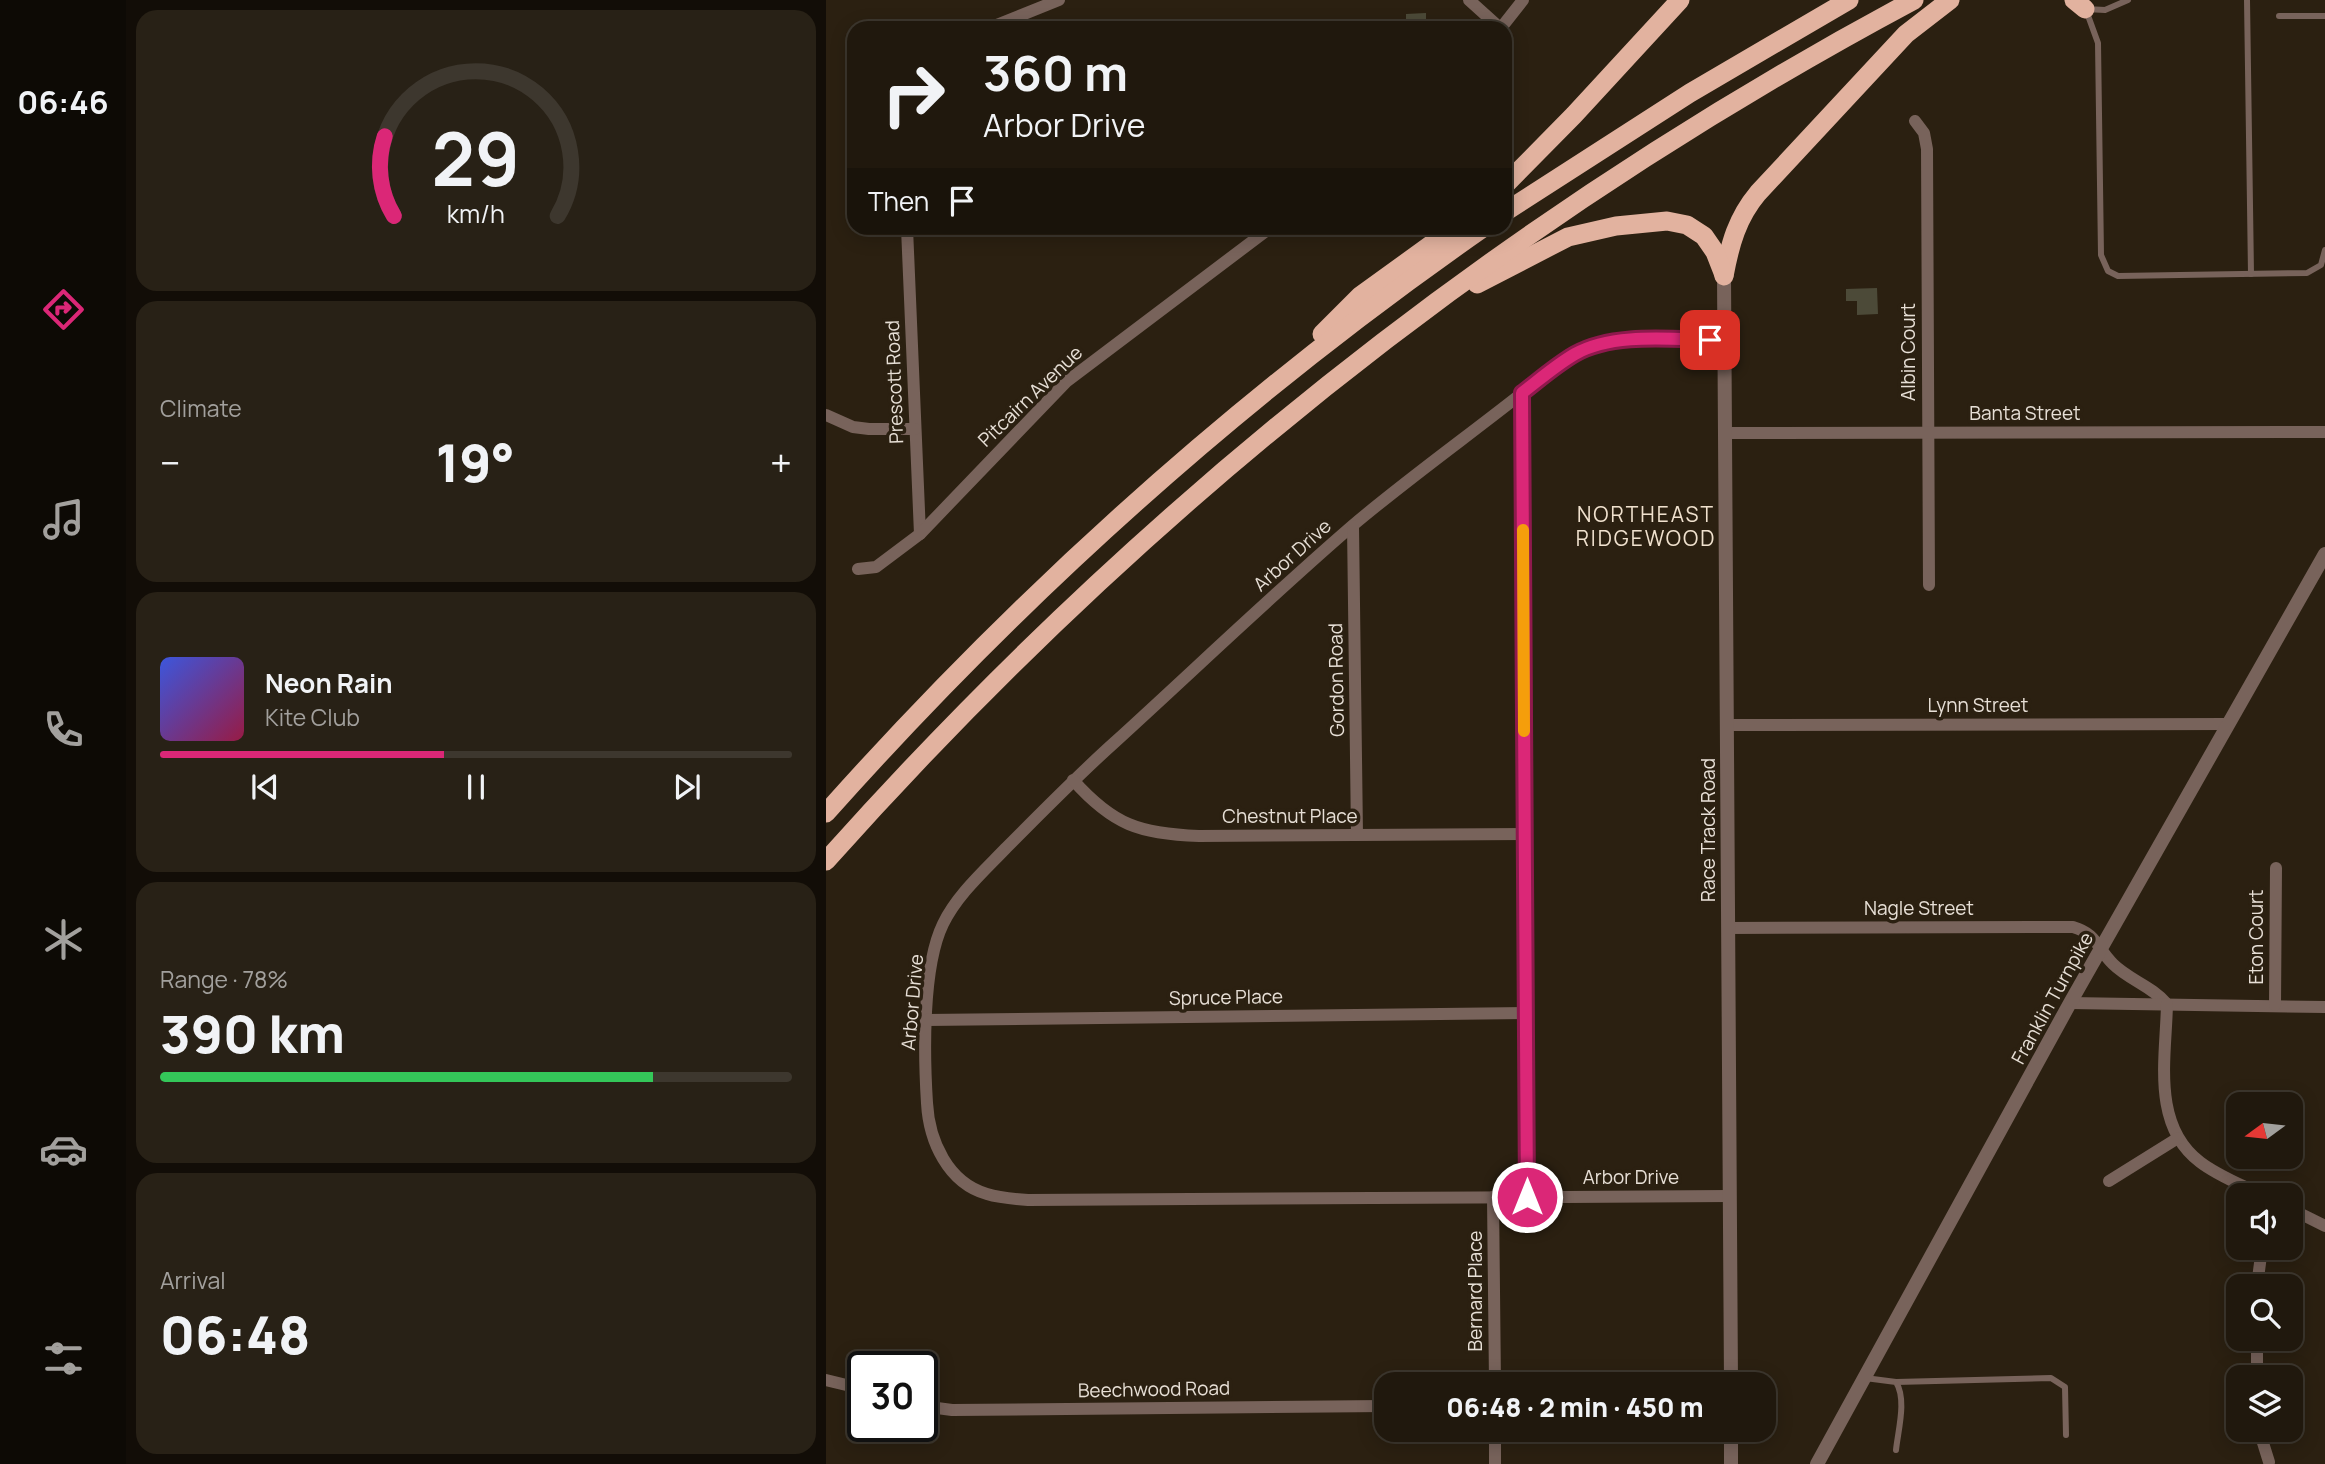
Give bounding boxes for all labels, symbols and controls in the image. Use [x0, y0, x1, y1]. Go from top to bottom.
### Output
text: 360 m [983, 39, 1128, 106]
icon: right [868, 49, 959, 140]
text: 06:46 [17, 80, 109, 124]
text: Arbor Drive [983, 103, 1145, 147]
text: 29 [432, 109, 520, 209]
icon: arrive [943, 182, 981, 220]
text: Then [868, 183, 929, 219]
text: km/h [447, 196, 505, 231]
icon: directions [39, 285, 88, 334]
street label: Albin Court [1895, 303, 1921, 401]
pin [1680, 310, 1740, 370]
street label: Prescott Road [879, 320, 909, 444]
icon: arrive [1691, 321, 1729, 359]
street label: Pitcairn Avenue [972, 340, 1088, 452]
text: Climate [160, 392, 242, 424]
street label: Banta Street [1969, 400, 2081, 426]
text: 19° [436, 427, 515, 498]
text: − [160, 436, 181, 488]
text: + [770, 436, 792, 488]
icon: music [39, 495, 88, 544]
district label: NORTHEAST RIDGEWOOD [1576, 500, 1716, 552]
street label: Arbor Drive [1247, 513, 1337, 597]
street label: Gordon Road [1322, 623, 1350, 737]
text: Neon Rain [265, 665, 393, 701]
street label: Lynn Street [1928, 692, 2028, 718]
text: Kite Club [265, 701, 360, 733]
icon: phone [39, 705, 88, 754]
street label: Race Track Road [1695, 758, 1721, 902]
icon: previous [246, 768, 284, 806]
icon: pause [457, 768, 495, 806]
icon: next [668, 768, 706, 806]
street label: Chestnut Place [1222, 803, 1358, 829]
street label: Eton Court [2243, 890, 2269, 984]
street label: Nagle Street [1864, 895, 1974, 921]
icon: climate [39, 915, 88, 964]
street label: Franklin Turnpike [2005, 927, 2099, 1069]
street label: Arbor Drive [895, 953, 929, 1051]
text: Range · 78% [160, 963, 288, 995]
street label: Spruce Place [1169, 983, 1283, 1011]
text: 390 km [160, 998, 345, 1069]
north arrow [2226, 1092, 2303, 1169]
map controls [2226, 1092, 2303, 1442]
icon: car [39, 1125, 88, 1174]
position arrow [1490, 1160, 1564, 1234]
street label: Arbor Drive [1583, 1164, 1679, 1190]
button: sound [2226, 1183, 2303, 1260]
street label: Bernard Place [1462, 1231, 1488, 1351]
text: Arrival [160, 1264, 226, 1296]
button: search [2226, 1274, 2303, 1351]
text: 06:48 [160, 1299, 310, 1370]
icon: filters [39, 1334, 88, 1383]
speed limit sign: 30 [847, 1351, 938, 1442]
button: layers [2226, 1365, 2303, 1442]
street label: Beechwood Road [1078, 1375, 1230, 1403]
text: 06:48 · 2 min · 450 m [1446, 1389, 1704, 1425]

